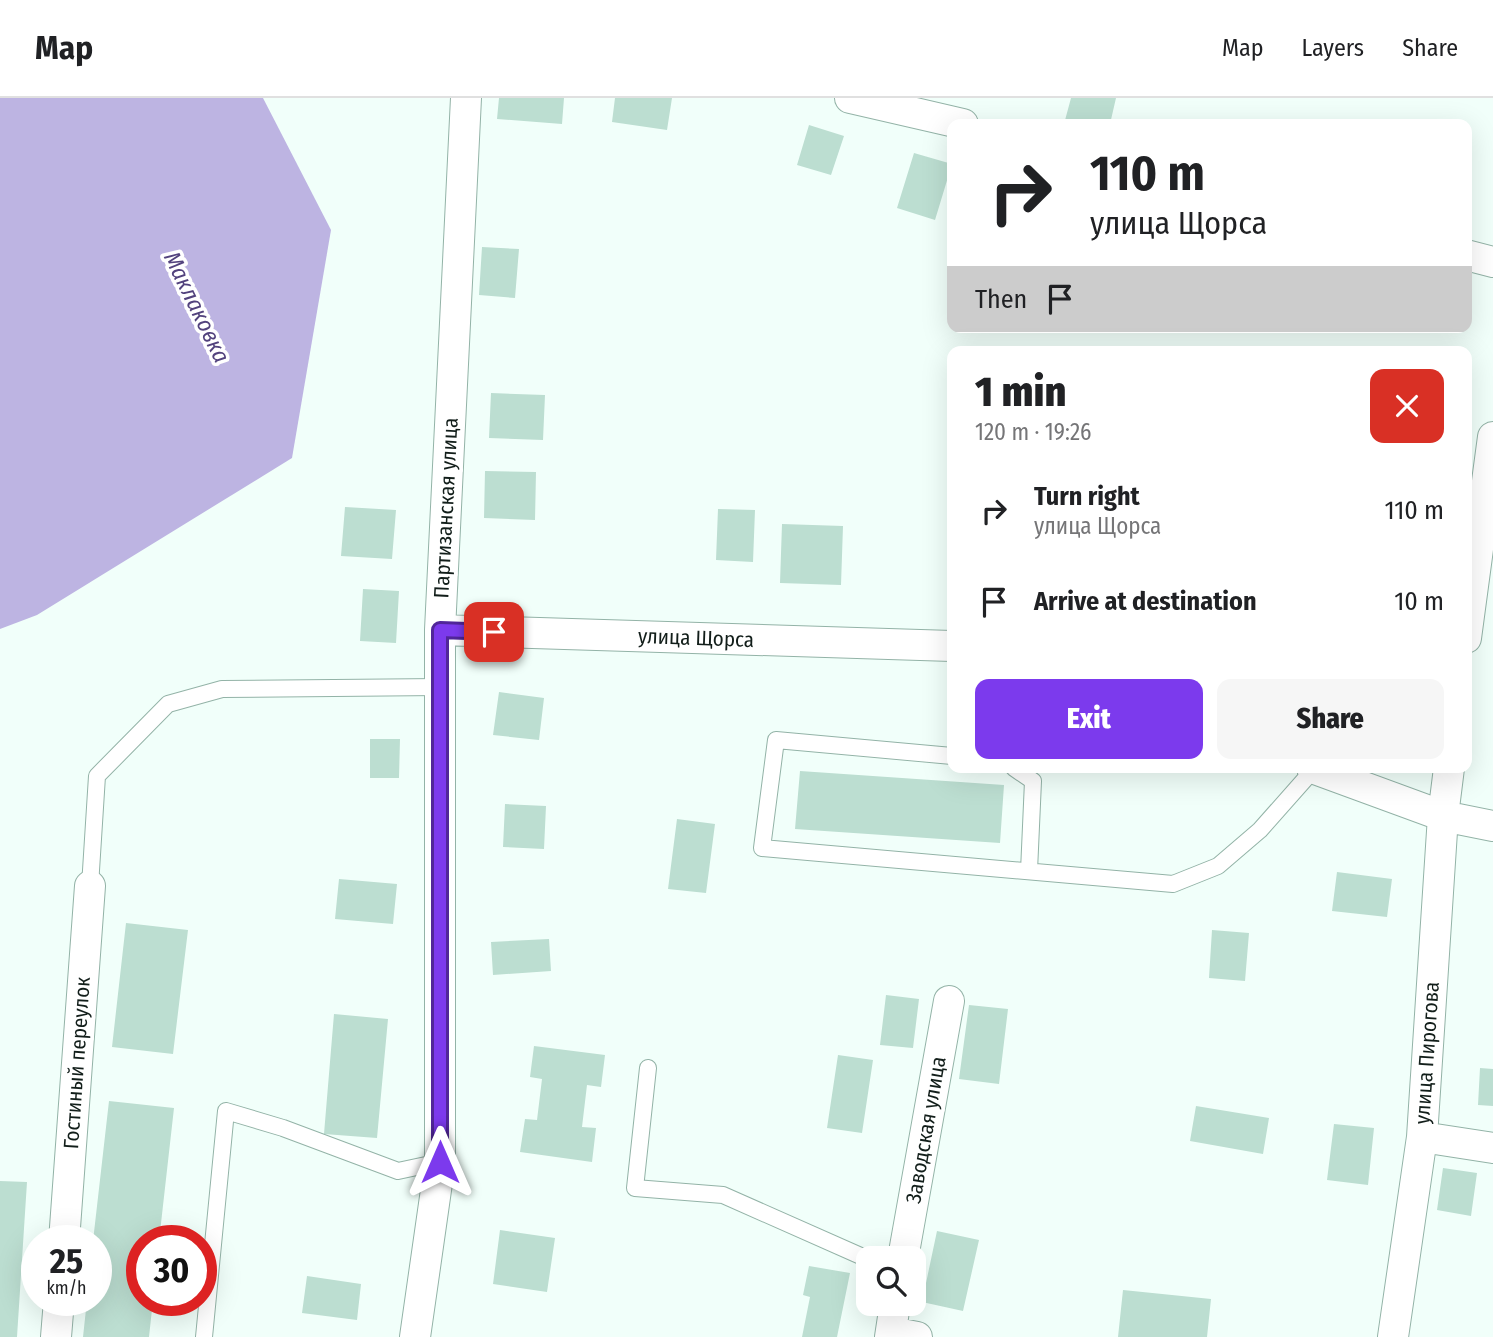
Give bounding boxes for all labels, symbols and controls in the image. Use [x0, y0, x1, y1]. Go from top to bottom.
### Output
text: Map [35, 28, 93, 68]
text: Map [1222, 34, 1264, 62]
text: Layers [1302, 34, 1364, 62]
text: Share [1402, 34, 1458, 62]
text: 110 m [1090, 144, 1205, 203]
icon: right [975, 147, 1066, 238]
text: улица Щорса [1090, 204, 1267, 242]
water label: Маклаковка [158, 247, 236, 367]
icon: arrive [1041, 280, 1079, 318]
text: Then [975, 284, 1027, 315]
text: 1 min [975, 367, 1066, 417]
button: close [1370, 369, 1444, 443]
street label: Партизанская улица [428, 417, 464, 599]
text: 120 m · 19:26 [975, 418, 1091, 446]
text: Turn right [1034, 481, 1140, 512]
icon: right [975, 492, 1013, 530]
text: 110 m [1384, 495, 1444, 526]
text: улица Щорса [1034, 512, 1161, 540]
icon: arrive [975, 583, 1013, 621]
text: Arrive at destination [1034, 586, 1257, 617]
text: 10 m [1394, 586, 1444, 617]
pin [464, 602, 524, 662]
icon: arrive [475, 613, 513, 651]
street label: улица Щорса [637, 623, 755, 653]
button: Exit [975, 679, 1203, 759]
button: Share [1217, 679, 1444, 759]
street label: Гостиный переулок [58, 976, 96, 1150]
street label: улица Пирогова [1409, 981, 1445, 1125]
street label: Заводская улица [900, 1054, 952, 1206]
position arrow [403, 1125, 477, 1199]
speed limit sign: 30 [126, 1225, 217, 1316]
text: 25 [50, 1240, 83, 1282]
map controls [856, 1246, 926, 1316]
button: search [856, 1246, 926, 1316]
text: km/h [46, 1277, 87, 1299]

